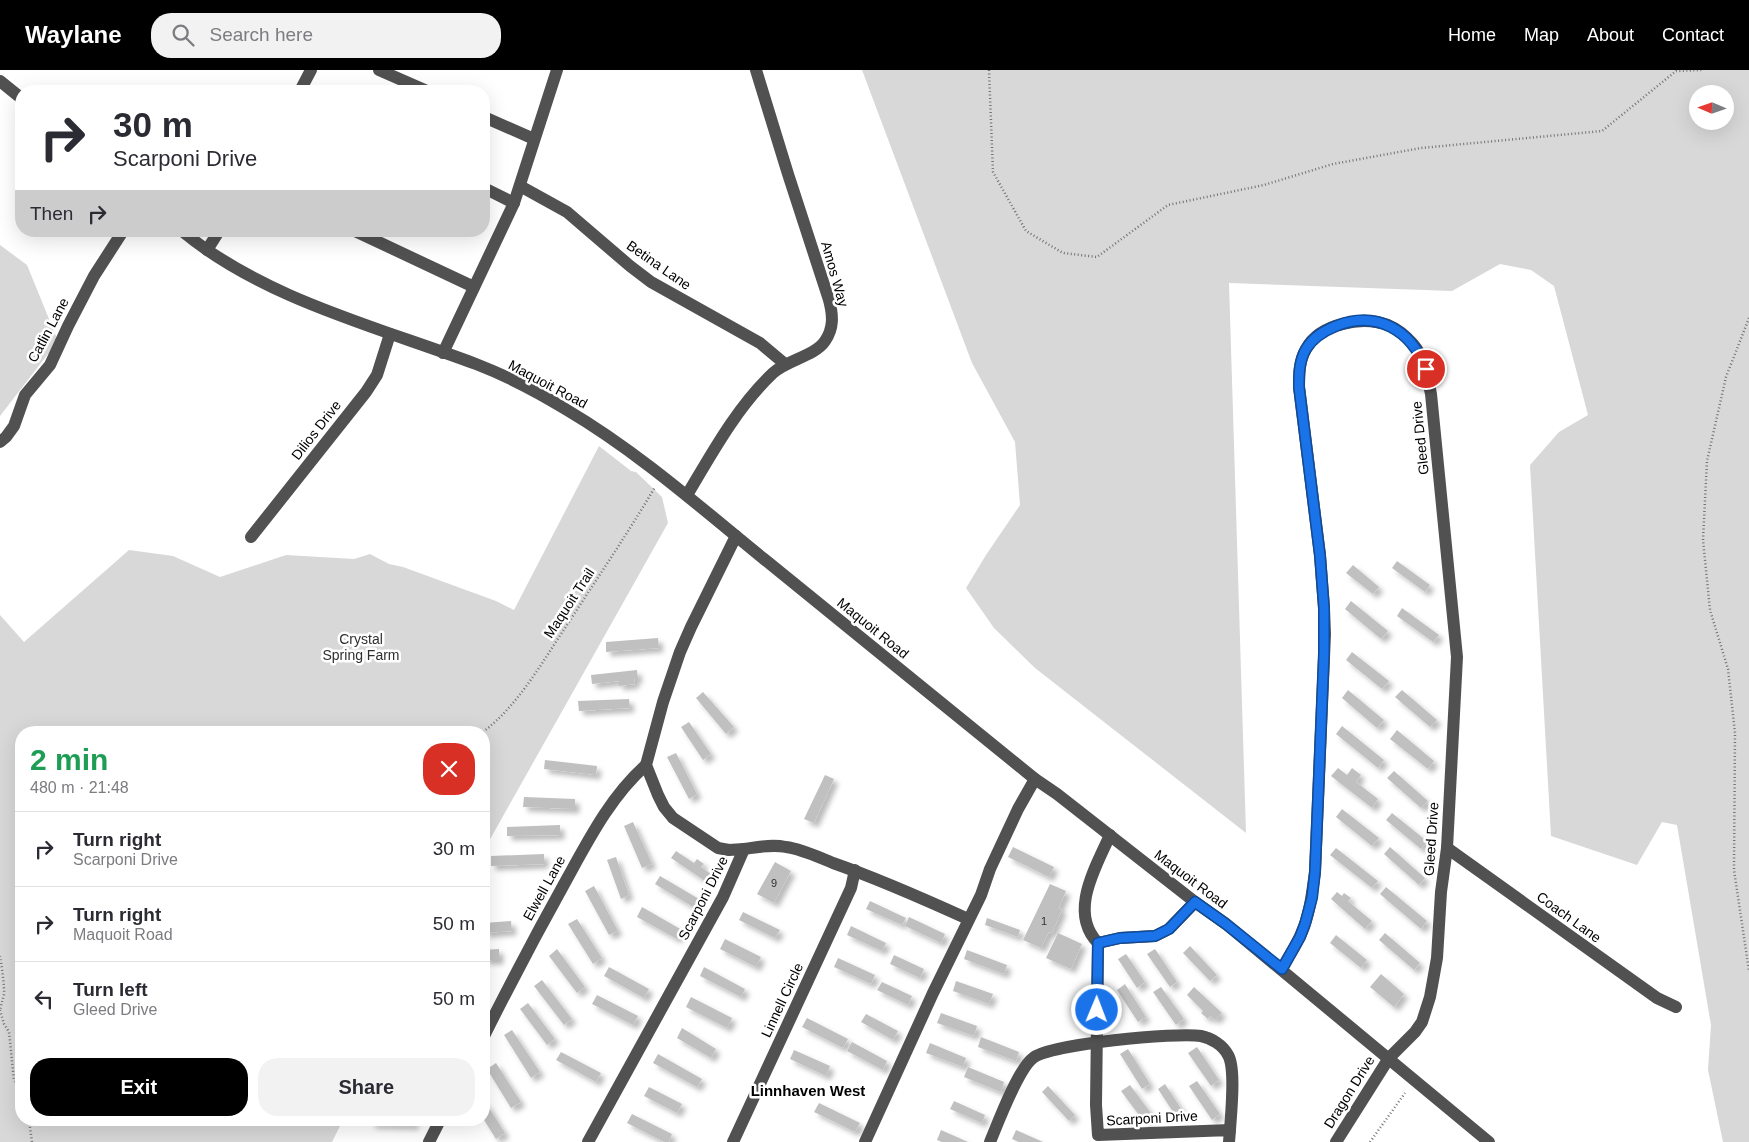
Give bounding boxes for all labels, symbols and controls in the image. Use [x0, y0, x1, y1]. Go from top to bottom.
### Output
search box [151, 13, 501, 58]
text: Waylane [25, 21, 121, 48]
icon: search [169, 21, 197, 49]
text: Search here [209, 24, 313, 45]
text: Home [1448, 25, 1496, 45]
text: Map [1524, 25, 1559, 45]
text: About [1587, 25, 1634, 45]
text: Contact [1662, 25, 1724, 45]
north arrow [1689, 85, 1734, 130]
map controls [1689, 85, 1734, 130]
icon: right [30, 105, 95, 170]
text: 30 m [113, 105, 193, 144]
text: Scarponi Drive [113, 146, 257, 171]
icon: right [83, 200, 111, 228]
text: Then [30, 203, 73, 224]
street label: Betina Lane [624, 237, 694, 293]
street label: Amos Way [818, 240, 852, 308]
street label: Catlin Lane [24, 295, 72, 365]
pin [1405, 348, 1447, 390]
icon: arrive [1412, 355, 1440, 383]
street label: Maquoit Road [506, 356, 590, 412]
street label: Dilios Drive [288, 397, 344, 463]
street label: Gleed Drive [1408, 400, 1432, 476]
street label: Maquoit Trail [540, 565, 598, 641]
street label: Maquoit Road [834, 594, 912, 662]
park label: Crystal Spring Farm [322, 631, 400, 663]
text: 2 min [30, 743, 108, 776]
button: close [423, 743, 475, 795]
text: 480 m · 21:48 [30, 779, 129, 796]
street label: Gleed Drive [1420, 801, 1442, 876]
text: Turn right [73, 829, 161, 850]
icon: right [30, 835, 58, 863]
text: 30 m [433, 838, 475, 859]
street label: Maquoit Road [1151, 846, 1231, 912]
text: Scarponi Drive [73, 851, 178, 868]
street label: Elwell Lane [520, 853, 568, 923]
street label: Scarponi Drive [675, 853, 731, 943]
house number: 9 [771, 877, 777, 889]
street label: Coach Lane [1534, 888, 1604, 946]
text: Turn right [73, 904, 161, 925]
icon: right [30, 910, 58, 938]
text: 50 m [433, 913, 475, 934]
house number: 1 [1041, 915, 1047, 927]
text: Maquoit Road [73, 926, 173, 943]
street label: Linnell Circle [758, 960, 806, 1040]
text: Turn left [73, 979, 148, 1000]
position arrow [1070, 983, 1122, 1035]
icon: left [30, 985, 58, 1013]
text: 50 m [433, 988, 475, 1009]
text: Gleed Drive [73, 1001, 157, 1018]
street label: Dragon Drive [1320, 1053, 1378, 1131]
button: Exit [30, 1058, 248, 1116]
button: Share [258, 1058, 475, 1116]
district label: Linnhaven West [751, 1082, 865, 1099]
street label: Scarponi Drive [1106, 1108, 1198, 1128]

